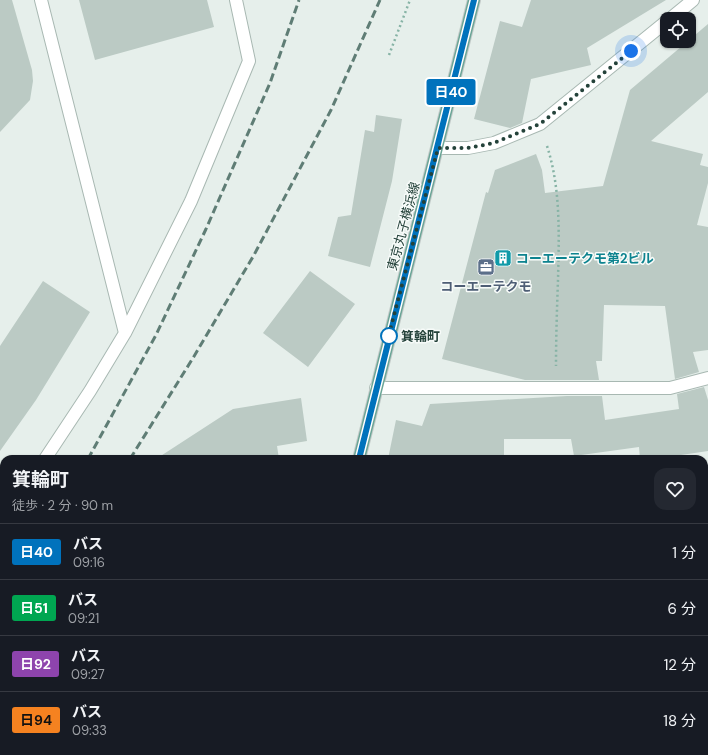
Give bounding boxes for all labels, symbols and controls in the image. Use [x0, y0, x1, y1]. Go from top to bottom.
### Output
map controls [660, 12, 696, 48]
button: locate [660, 12, 696, 48]
your location [621, 41, 641, 61]
line badge: 日40 [428, 79, 474, 105]
text: 日40 [435, 83, 467, 101]
street label: 東京丸子横浜線 [383, 180, 423, 272]
building icon: コーエーテクモ第2ビル [493, 248, 513, 268]
place label: コーエーテクモ第2ビル [516, 250, 654, 267]
office icon: コーエーテクモ [476, 257, 496, 277]
place label: コーエーテクモ [440, 278, 532, 295]
marker: 箕輪町 [380, 327, 398, 345]
place label: 箕輪町 [401, 328, 440, 345]
text: 箕輪町 [12, 467, 69, 492]
button: heart [654, 468, 696, 510]
text: 徒歩 · 2 分 · 90 m [12, 497, 113, 514]
text: バス [73, 534, 103, 554]
text: 日40 [20, 543, 53, 561]
text: 1 分 [672, 543, 696, 563]
text: 09:16 [73, 554, 105, 571]
text: バス [68, 590, 98, 610]
text: 日51 [20, 599, 48, 617]
text: 6 分 [668, 599, 696, 619]
text: 09:21 [68, 610, 99, 627]
text: バス [71, 646, 101, 666]
text: 日92 [20, 655, 51, 673]
text: 12 分 [664, 655, 696, 675]
text: 09:27 [71, 666, 105, 683]
text: バス [72, 702, 102, 722]
text: 日94 [20, 711, 52, 729]
text: 18 分 [663, 711, 696, 731]
text: 09:33 [72, 722, 107, 739]

